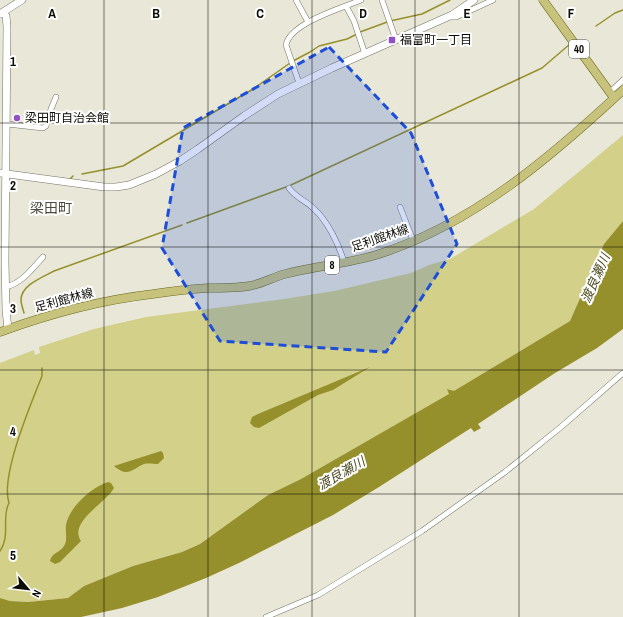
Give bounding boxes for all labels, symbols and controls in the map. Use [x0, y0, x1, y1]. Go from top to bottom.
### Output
text: A [48, 5, 56, 22]
text: B [152, 5, 160, 22]
text: C [256, 5, 264, 22]
text: D [359, 5, 367, 22]
text: E [463, 5, 471, 22]
text: F [568, 5, 575, 22]
place label: 福富町一丁目 [400, 32, 472, 48]
marker: 福富町一丁目 [387, 35, 397, 45]
road number: 40 [569, 40, 589, 58]
text: 1 [10, 53, 16, 70]
place label: 梁田町自治会館 [25, 110, 109, 126]
marker: 梁田町自治会館 [12, 113, 22, 123]
text: 2 [10, 177, 16, 194]
district label: 梁田町 [30, 199, 72, 217]
street label: 足利館林線 [349, 221, 411, 255]
water label: 渡良瀬川 [577, 249, 615, 305]
road number: 8 [325, 256, 339, 274]
street label: 足利館林線 [33, 285, 95, 315]
text: 3 [10, 300, 16, 317]
text: 4 [10, 423, 16, 440]
water label: 渡良瀬川 [314, 452, 370, 494]
text: 5 [10, 547, 16, 564]
north arrow [8, 569, 48, 609]
text: N [29, 588, 45, 600]

